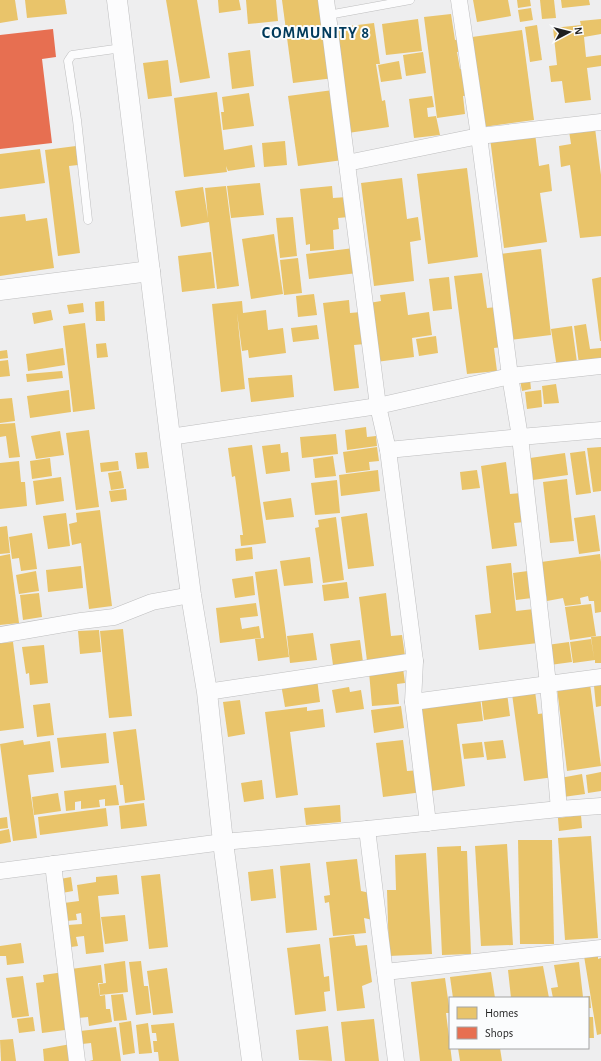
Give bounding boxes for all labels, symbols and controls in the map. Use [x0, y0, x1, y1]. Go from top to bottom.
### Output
north arrow [549, 12, 589, 52]
district label: COMMUNITY 8 [262, 25, 370, 41]
text: N [573, 26, 584, 35]
legend [449, 997, 589, 1049]
text: Homes [485, 1007, 518, 1019]
text: Shops [485, 1027, 513, 1039]

